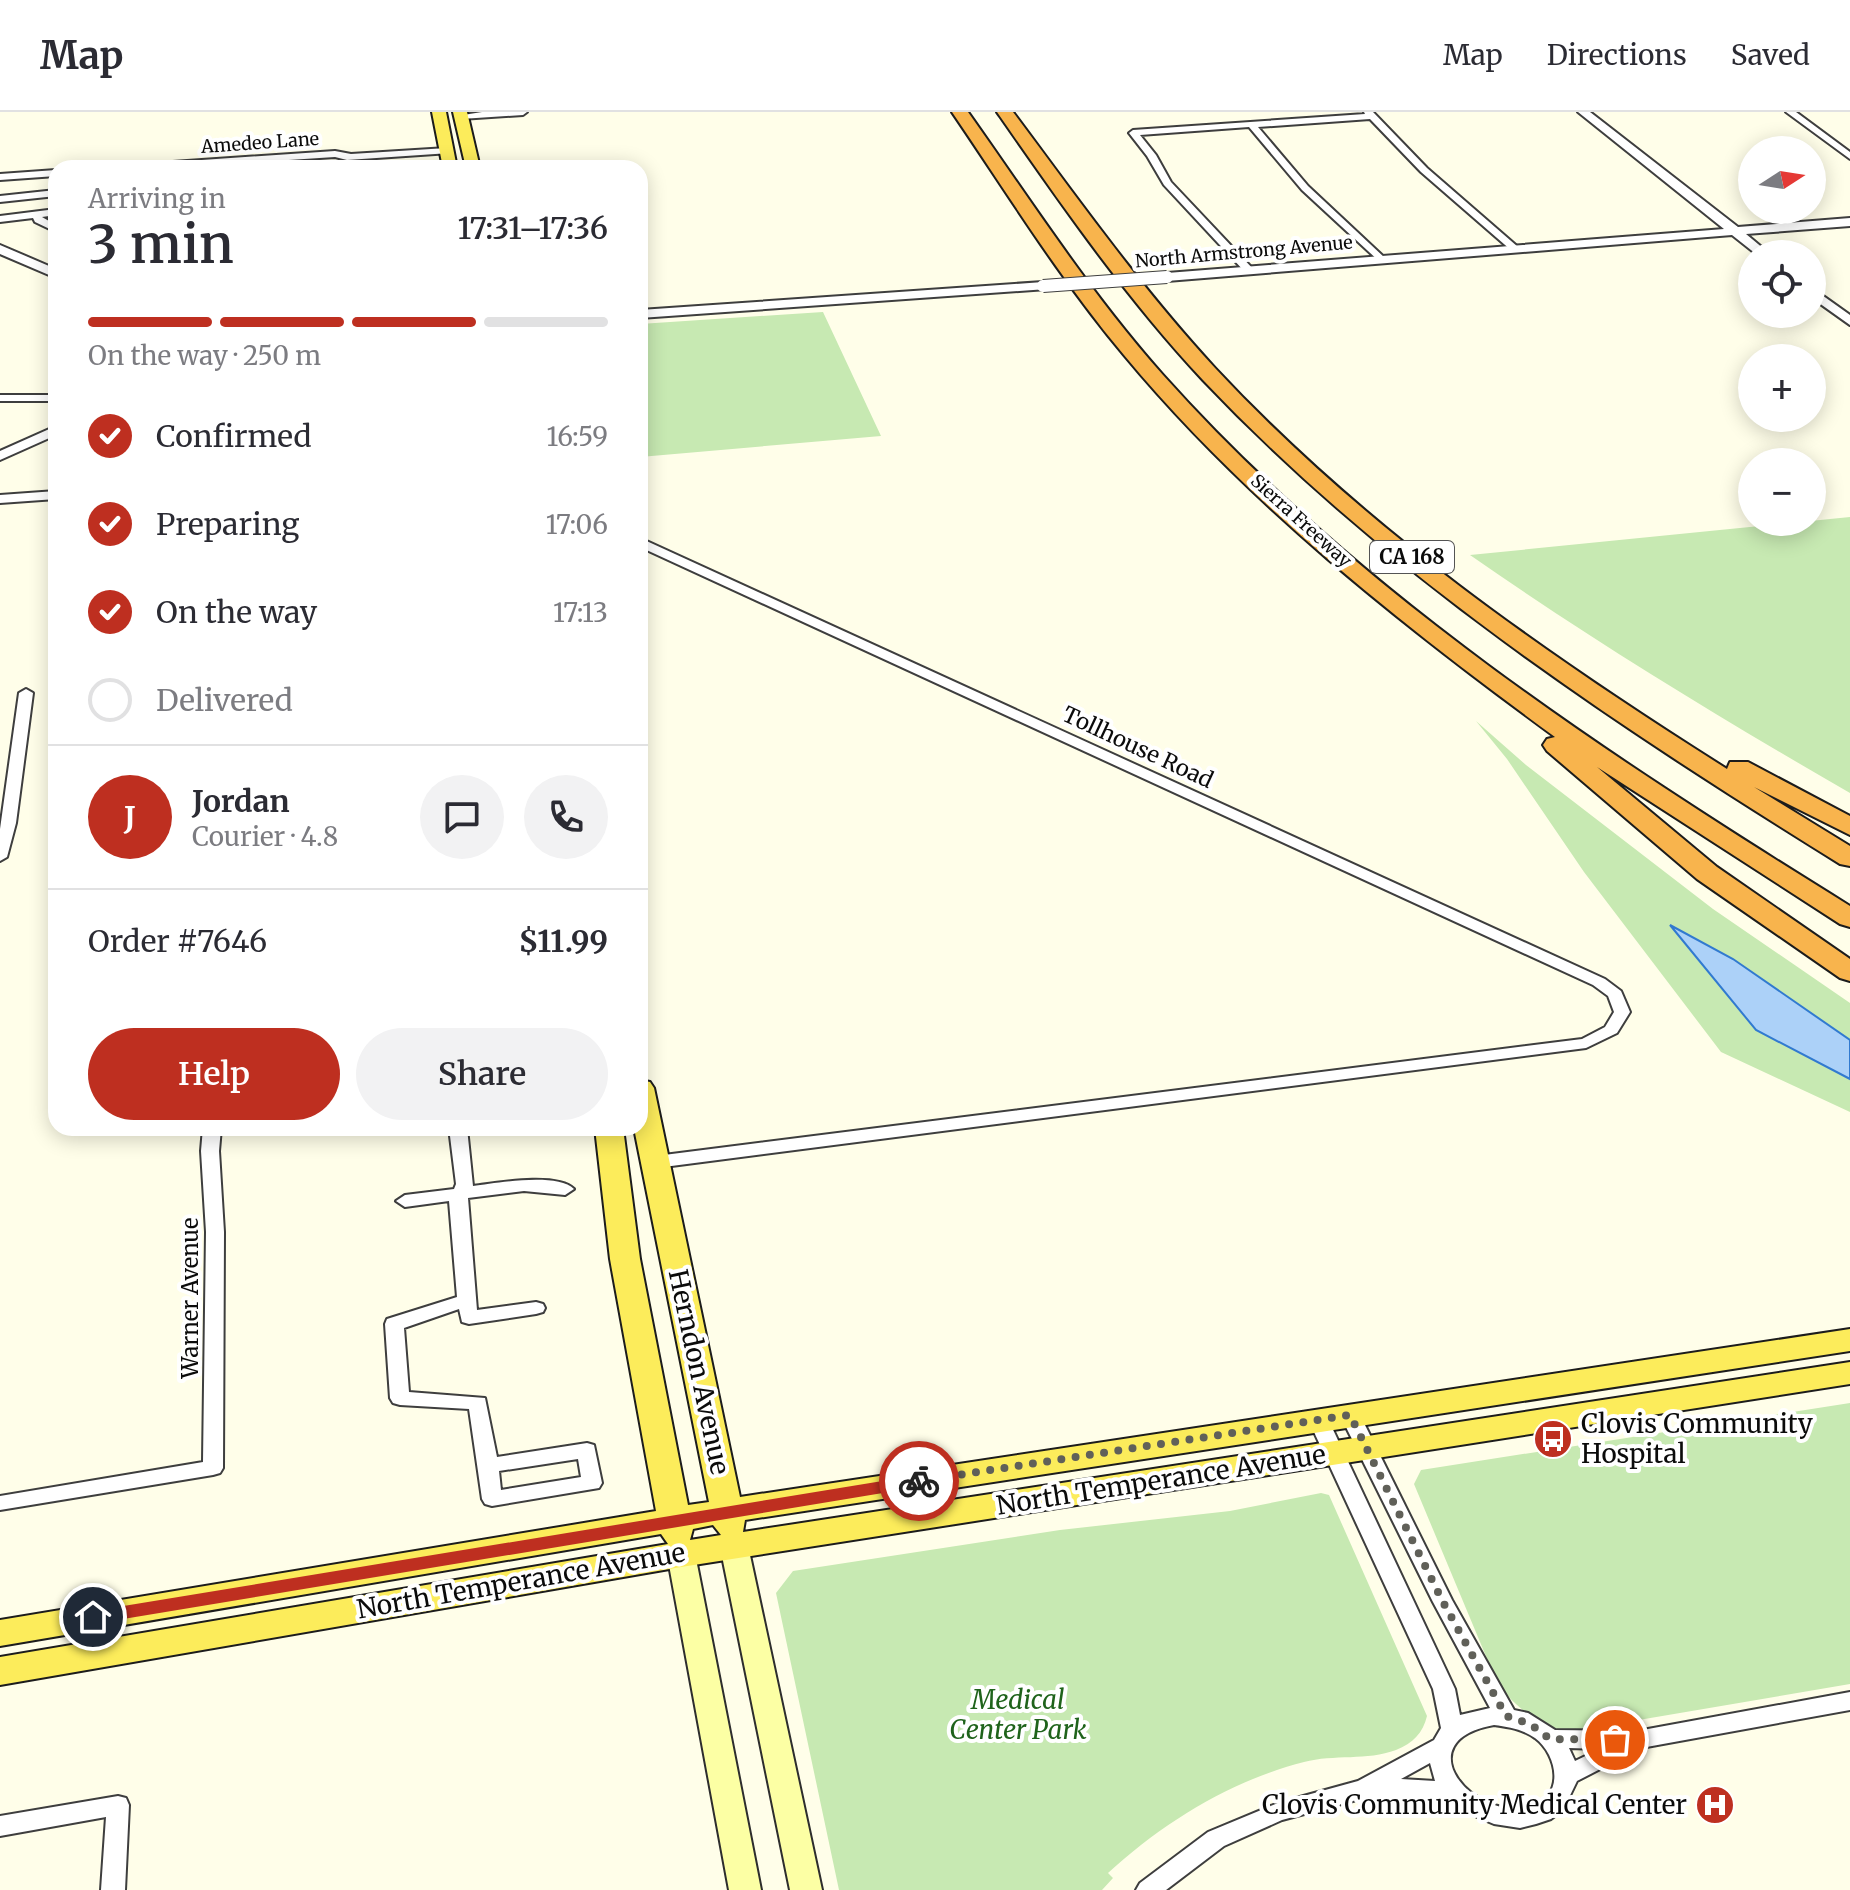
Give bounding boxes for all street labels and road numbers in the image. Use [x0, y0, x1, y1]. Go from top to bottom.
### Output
street label: Amedeo Lane [199, 127, 320, 158]
street label: North Armstrong Avenue [1134, 231, 1354, 272]
street label: Sierra Freeway [1246, 469, 1357, 572]
road number: CA 168 [1370, 541, 1454, 573]
street label: Tollhouse Road [1058, 700, 1218, 794]
street label: Warner Avenue [176, 1217, 204, 1380]
street label: Herndon Avenue [662, 1266, 737, 1477]
street label: North Temperance Avenue [994, 1437, 1328, 1522]
street label: North Temperance Avenue [354, 1535, 688, 1626]

